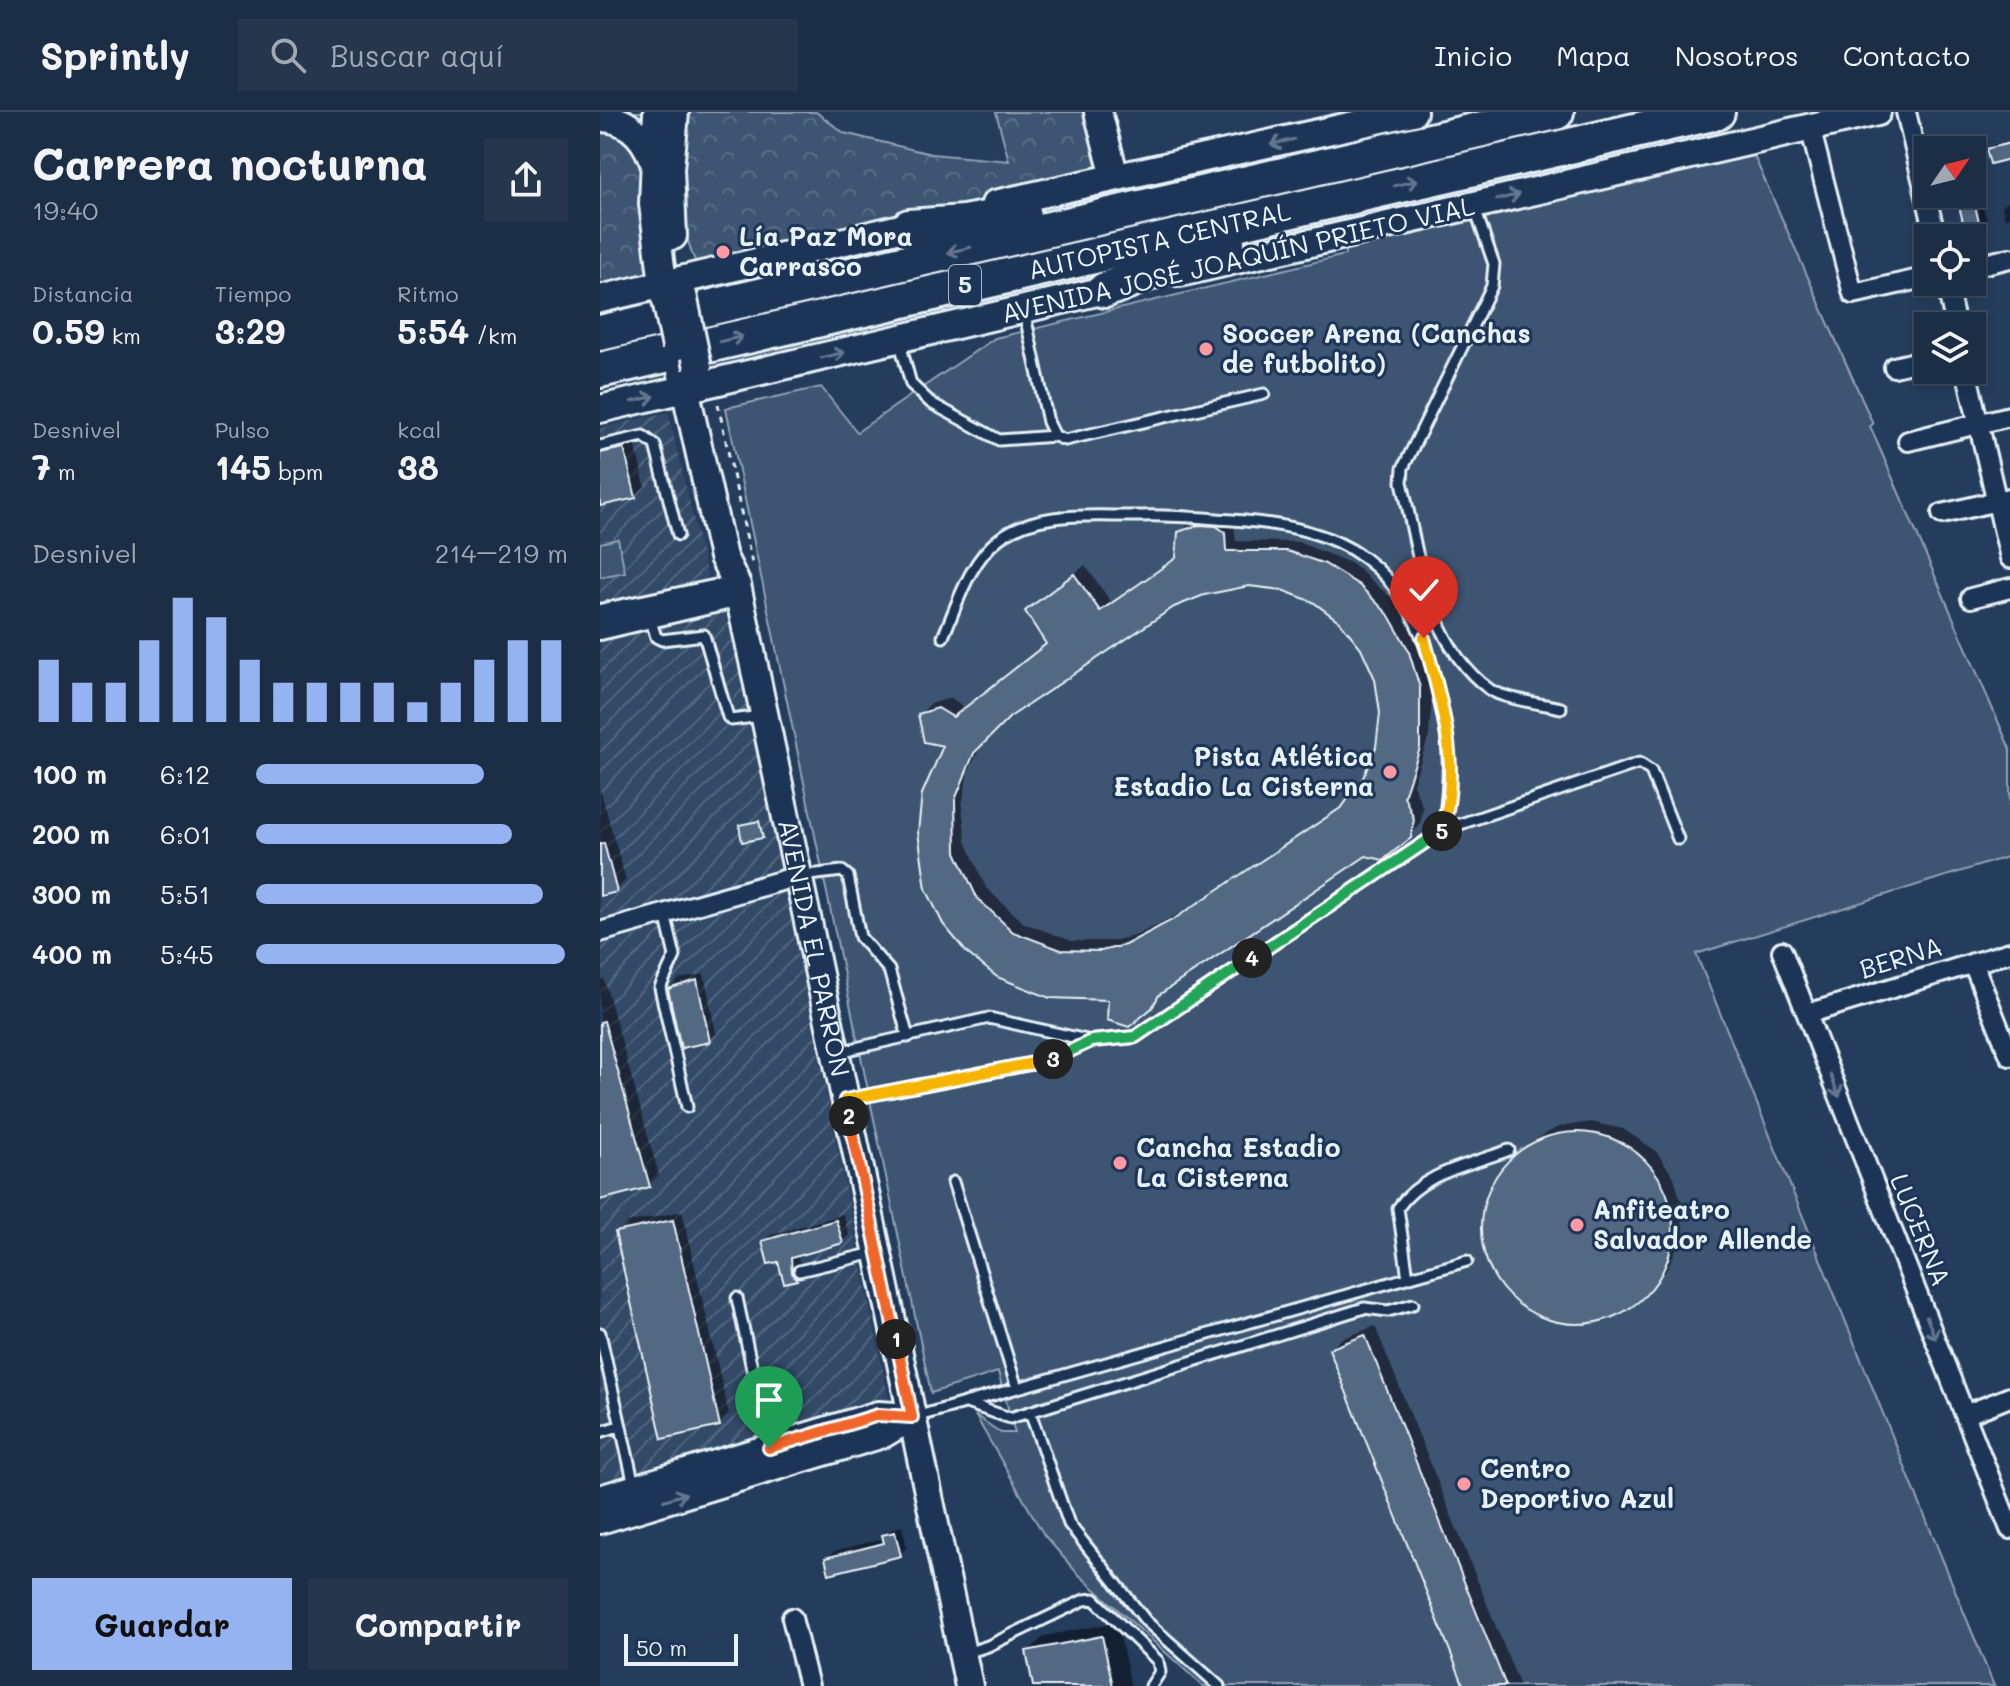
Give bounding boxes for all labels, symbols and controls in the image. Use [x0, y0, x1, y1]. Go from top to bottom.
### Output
search box [238, 19, 798, 91]
text: Sprintly [40, 30, 190, 80]
icon: search [266, 33, 310, 77]
text: Buscar aquí [330, 35, 504, 75]
text: Inicio [1434, 37, 1512, 73]
text: Mapa [1556, 37, 1631, 73]
text: Nosotros [1675, 37, 1799, 73]
text: Contacto [1843, 37, 1970, 73]
text: Carrera nocturna [32, 134, 428, 191]
one-way arrow [1270, 135, 1296, 150]
north arrow [1914, 136, 1986, 208]
map controls [1914, 136, 1986, 384]
button: share [484, 138, 568, 222]
one-way arrow [1392, 175, 1418, 190]
street label: AVENIDA JOSÉ JOAQUÍN PRIETO VIAL [998, 188, 1478, 330]
one-way arrow [1495, 189, 1521, 204]
text: 19:40 [32, 193, 98, 227]
street label: AUTOPISTA CENTRAL [1024, 193, 1294, 287]
place label: Lía Paz Mora Carrasco [739, 219, 913, 283]
button: locate [1914, 224, 1986, 296]
marker: Lía Paz Mora Carrasco [714, 243, 732, 261]
one-way arrow [946, 243, 972, 258]
road number: 5 [949, 265, 981, 305]
text: Distancia [32, 279, 134, 308]
text: Tiempo [215, 279, 291, 308]
text: Ritmo [397, 279, 458, 308]
text: 0.59 [32, 308, 105, 353]
text: 3:29 [215, 308, 285, 353]
text: 5:54 [397, 308, 469, 353]
button: layers [1914, 312, 1986, 384]
place label: Soccer Arena (Canchas de futbolito) [1222, 316, 1531, 380]
text: km [105, 321, 141, 350]
text: /km [469, 321, 517, 350]
one-way arrow [717, 331, 743, 346]
marker: Soccer Arena (Canchas de futbolito) [1197, 340, 1215, 358]
one-way arrow [819, 347, 845, 362]
one-way arrow [629, 391, 655, 406]
text: Desnivel [32, 415, 121, 444]
text: Pulso [215, 415, 269, 444]
text: kcal [397, 415, 441, 444]
text: 7 [32, 444, 51, 489]
text: 145 [215, 444, 271, 489]
text: 38 [397, 444, 439, 489]
text: m [51, 457, 76, 486]
text: bpm [271, 457, 323, 486]
text: Desnivel [32, 536, 137, 570]
text: 214–219 m [435, 536, 568, 570]
pin [1390, 556, 1458, 638]
icon: check [1402, 568, 1446, 612]
place label: Pista Atlética Estadio La Cisterna [1113, 739, 1374, 803]
text: 100 m [32, 757, 107, 791]
text: 6:12 [160, 757, 210, 791]
marker: Pista Atlética Estadio La Cisterna [1381, 763, 1399, 781]
pin: 5 [1422, 811, 1462, 851]
street label: AVENIDA EL PARRÓN [771, 816, 858, 1080]
text: 5 [1436, 816, 1448, 845]
text: 200 m [32, 817, 110, 851]
text: 6:01 [160, 817, 211, 851]
text: 300 m [32, 877, 111, 911]
text: 5:51 [160, 877, 210, 911]
street label: BERNA [1855, 928, 1946, 986]
text: 400 m [32, 937, 112, 971]
text: 5:45 [160, 937, 214, 971]
pin: 4 [1232, 938, 1272, 978]
text: 4 [1245, 943, 1259, 972]
pin: 3 [1033, 1039, 1073, 1079]
text: 3 [1046, 1044, 1060, 1073]
one-way arrow [1829, 1073, 1844, 1098]
pin: 2 [829, 1096, 869, 1136]
text: 2 [843, 1101, 855, 1130]
place label: Cancha Estadio La Cisterna [1136, 1130, 1340, 1194]
marker: Cancha Estadio La Cisterna [1111, 1154, 1129, 1172]
street label: LUCERNA [1883, 1168, 1959, 1291]
place label: Anfiteatro Salvador Allende [1593, 1192, 1812, 1256]
marker: Anfiteatro Salvador Allende [1568, 1216, 1586, 1234]
one-way arrow [1925, 1315, 1939, 1340]
pin: 1 [876, 1319, 916, 1359]
text: 1 [891, 1324, 901, 1353]
pin [735, 1366, 803, 1448]
icon: arrive [747, 1378, 791, 1422]
place label: Centro Deportivo Azul [1480, 1451, 1674, 1515]
marker: Centro Deportivo Azul [1455, 1475, 1473, 1493]
one-way arrow [661, 1489, 687, 1504]
button: Guardar [32, 1578, 292, 1670]
button: Compartir [308, 1578, 568, 1670]
scale bar [624, 1630, 738, 1666]
text: 50 m [636, 1633, 687, 1662]

